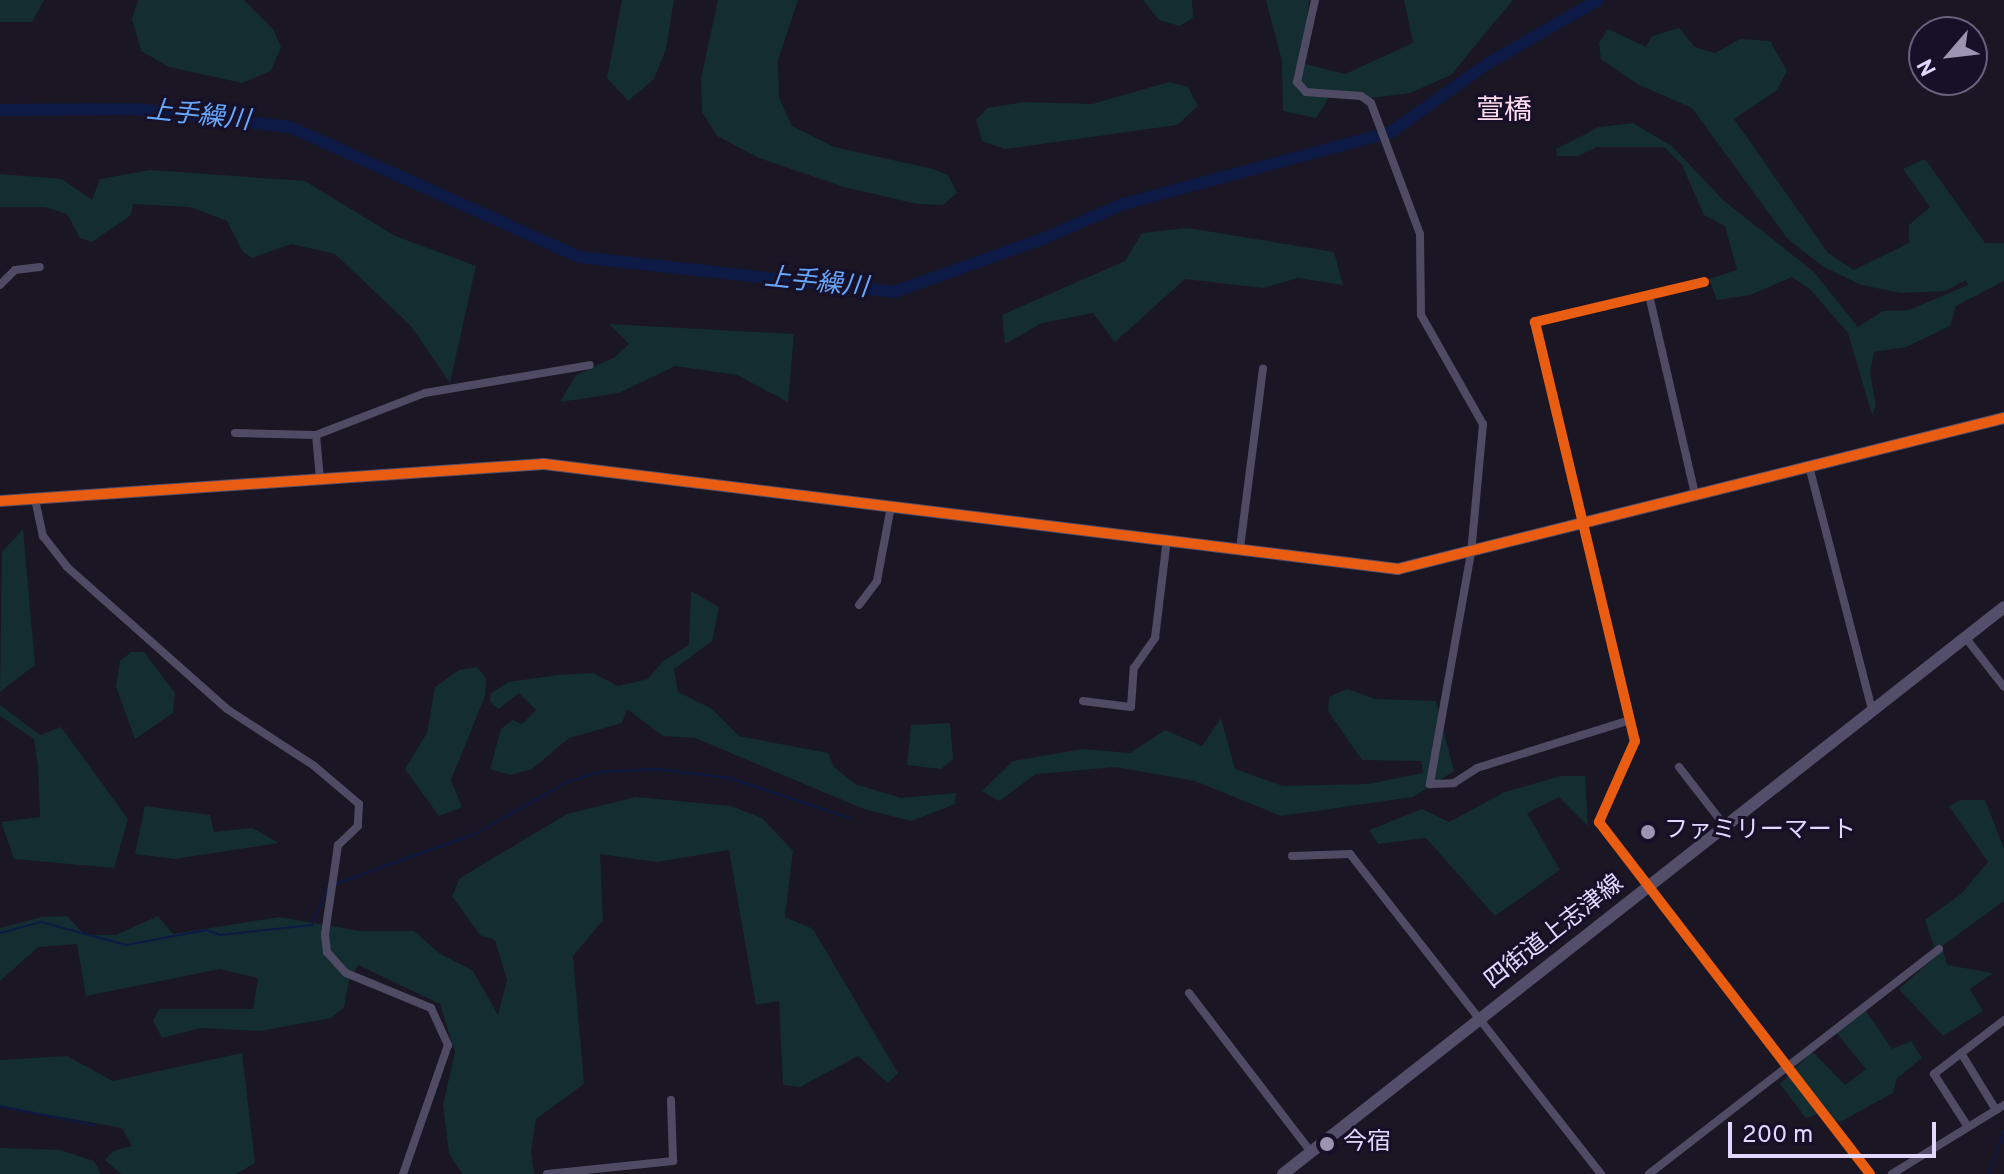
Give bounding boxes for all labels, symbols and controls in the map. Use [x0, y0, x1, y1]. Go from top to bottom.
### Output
north arrow [1908, 16, 1988, 96]
text: N [1913, 53, 1944, 80]
district label: 萱橋 [1476, 95, 1532, 129]
water label: 上手繰川 [145, 96, 251, 138]
water label: 上手繰川 [763, 263, 869, 305]
place label: ファミリーマート [1664, 818, 1856, 846]
marker: ファミリーマート [1639, 823, 1657, 841]
street label: 四街道上志津線 [1480, 870, 1630, 996]
scale bar [1732, 1106, 1940, 1156]
text: 200 m [1742, 1121, 1813, 1151]
place label: 今宿 [1343, 1130, 1391, 1158]
marker: 今宿 [1318, 1135, 1336, 1153]

